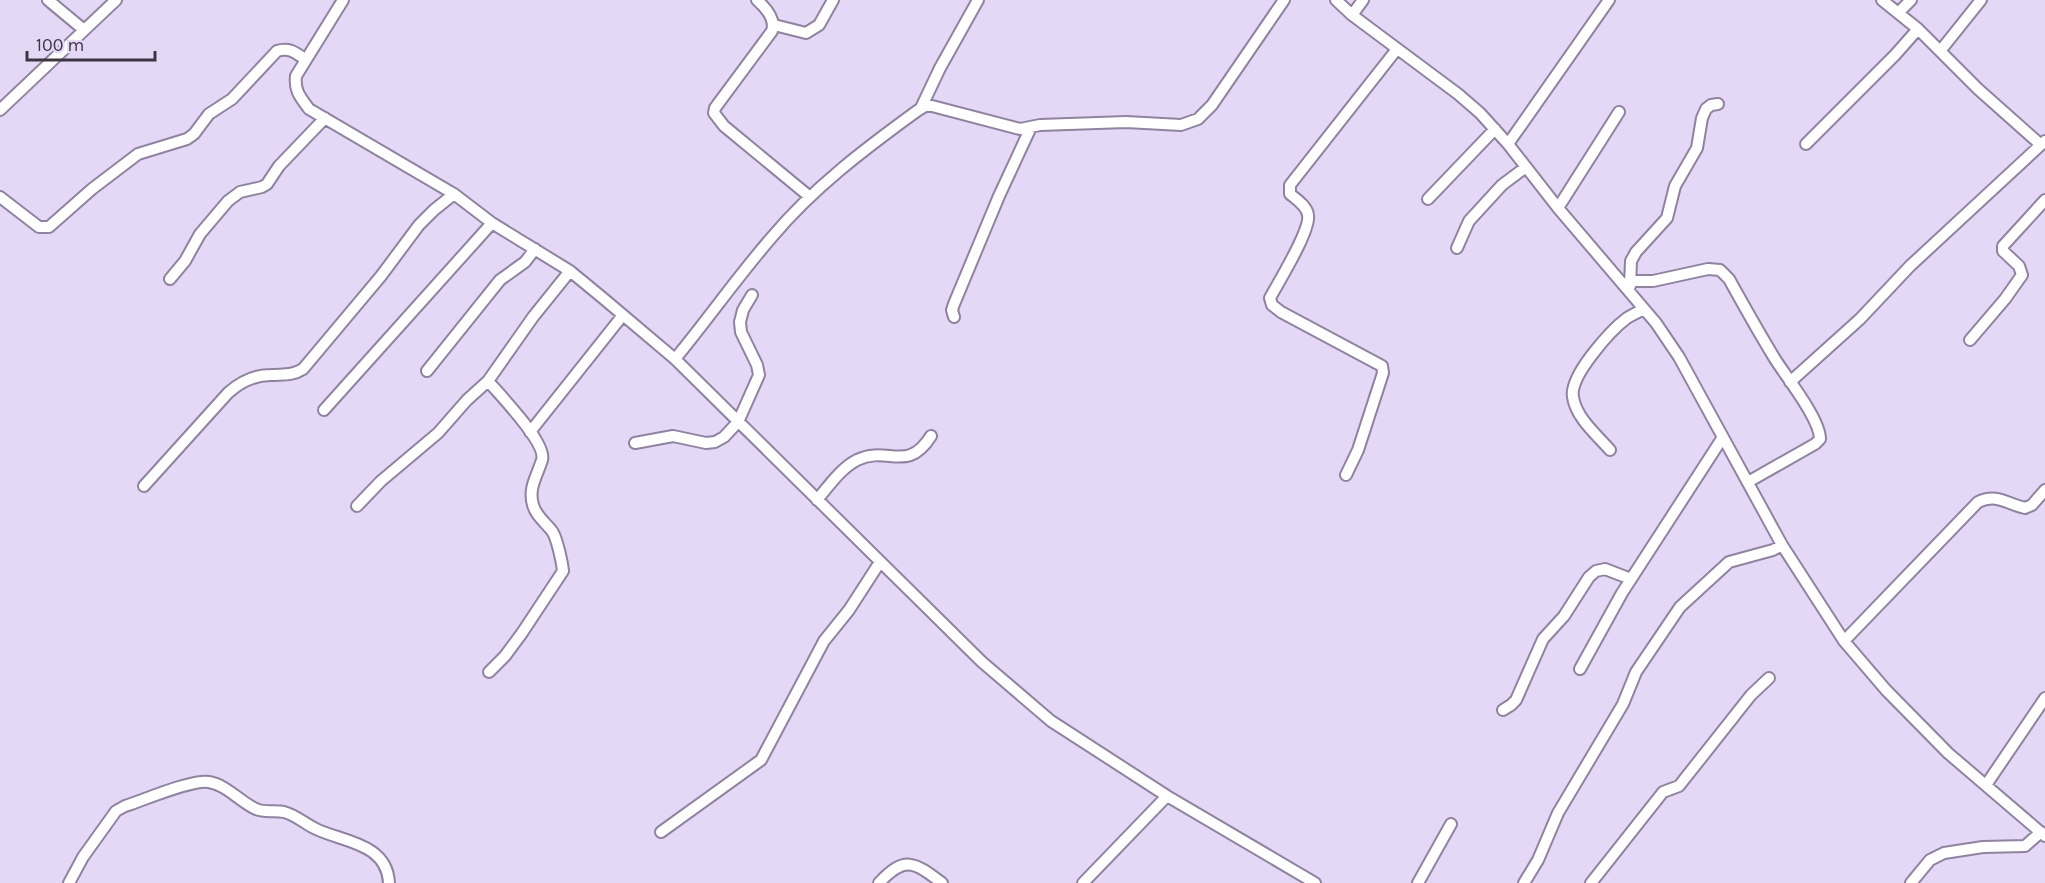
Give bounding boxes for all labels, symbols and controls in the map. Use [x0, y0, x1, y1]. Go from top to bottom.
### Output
scale bar [27, 24, 154, 62]
text: 100 m [36, 34, 84, 56]

